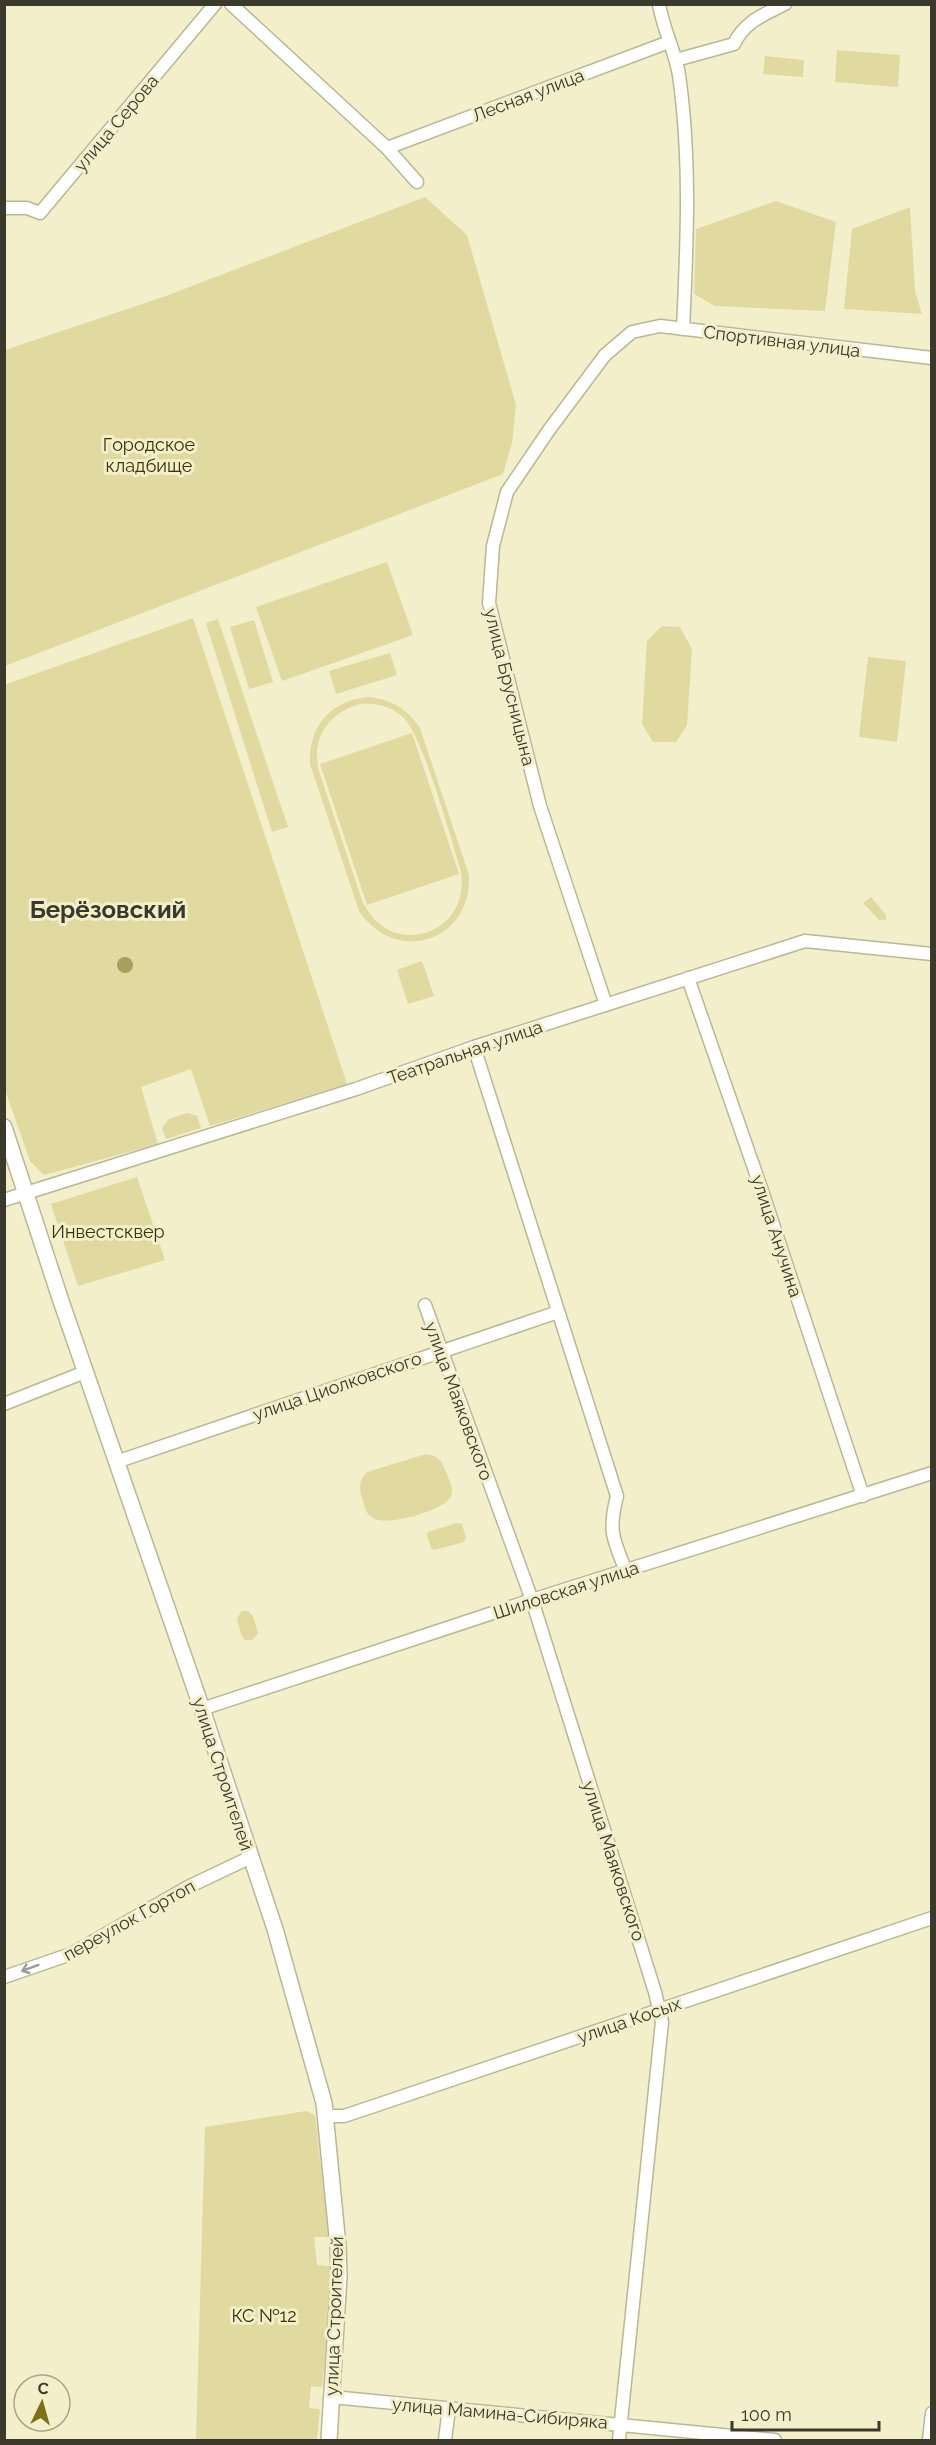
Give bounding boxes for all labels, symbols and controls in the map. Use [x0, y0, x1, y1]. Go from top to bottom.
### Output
street label: Лесная улица [469, 64, 587, 126]
street label: улица Серова [69, 70, 163, 176]
street label: Спортивная улица [702, 321, 862, 361]
park label: Городское кладбище [103, 434, 196, 476]
street label: улица Брусницына [480, 606, 540, 768]
district label: Берёзовский [30, 895, 186, 924]
street label: Театральная улица [385, 1016, 545, 1088]
street label: улица Анучина [747, 1172, 807, 1300]
park label: Инвестсквер [51, 1221, 165, 1242]
street label: улица Маяковского [421, 1319, 498, 1483]
street label: улица Циолковского [250, 1347, 424, 1425]
street label: Шиловская улица [491, 1557, 641, 1623]
street label: улица Строителей [188, 1695, 258, 1853]
street label: улица Маяковского [578, 1778, 650, 1944]
street label: переулок Гортоп [59, 1875, 199, 1965]
one-way arrow [22, 1964, 40, 1975]
street label: улица Косых [574, 1992, 684, 2048]
street label: улица Строителей [321, 2236, 347, 2396]
park label: КС №12 [231, 2305, 297, 2326]
north arrow [12, 2373, 72, 2433]
text: С [37, 2379, 50, 2398]
street label: улица Мамина-Сибиряка [391, 2393, 609, 2433]
scale bar [732, 2394, 879, 2432]
text: 100 m [741, 2404, 792, 2425]

